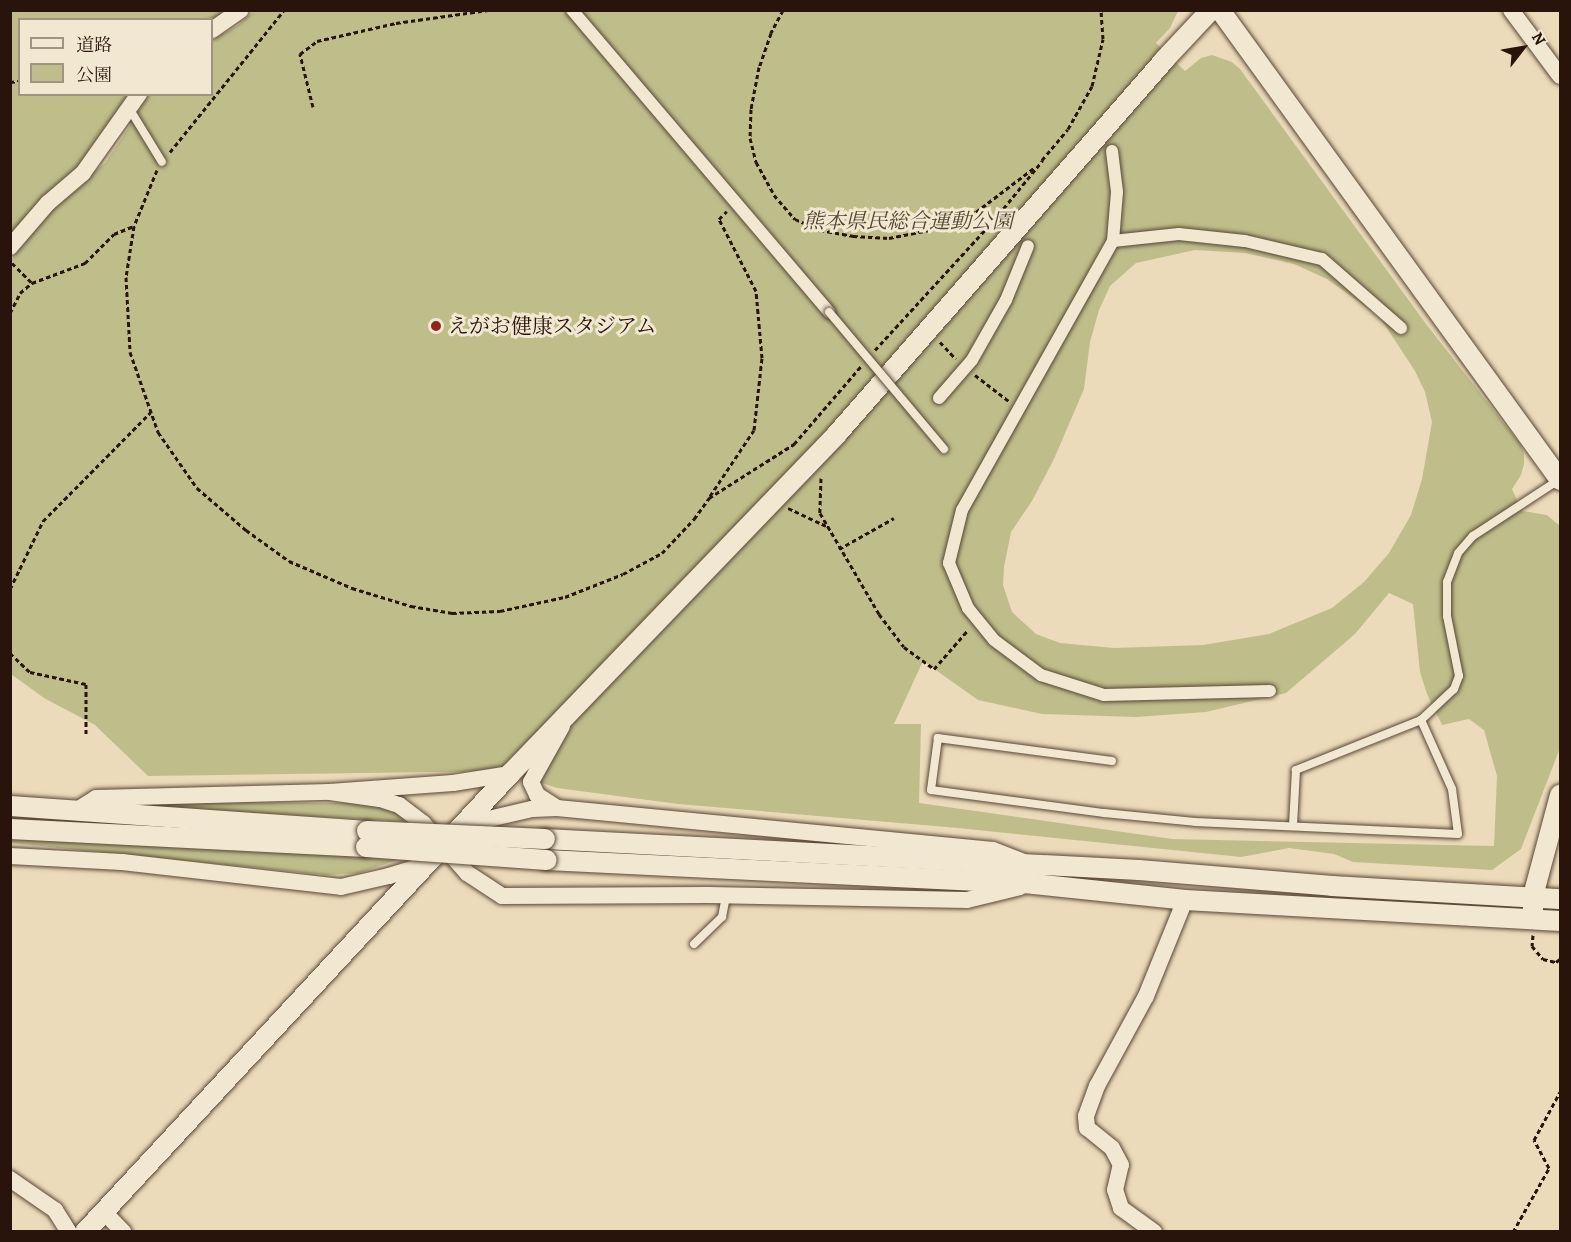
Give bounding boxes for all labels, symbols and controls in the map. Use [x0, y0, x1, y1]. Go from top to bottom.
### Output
legend [18, 18, 213, 96]
north arrow [1493, 18, 1553, 78]
text: N [1526, 28, 1551, 49]
text: 道路 [76, 33, 112, 57]
text: 公園 [76, 63, 112, 87]
park label: 熊本県民総合運動公園 [803, 208, 1013, 234]
place label: えがお健康スタジアム [448, 313, 658, 339]
marker: えがお健康スタジアム [429, 319, 443, 333]

